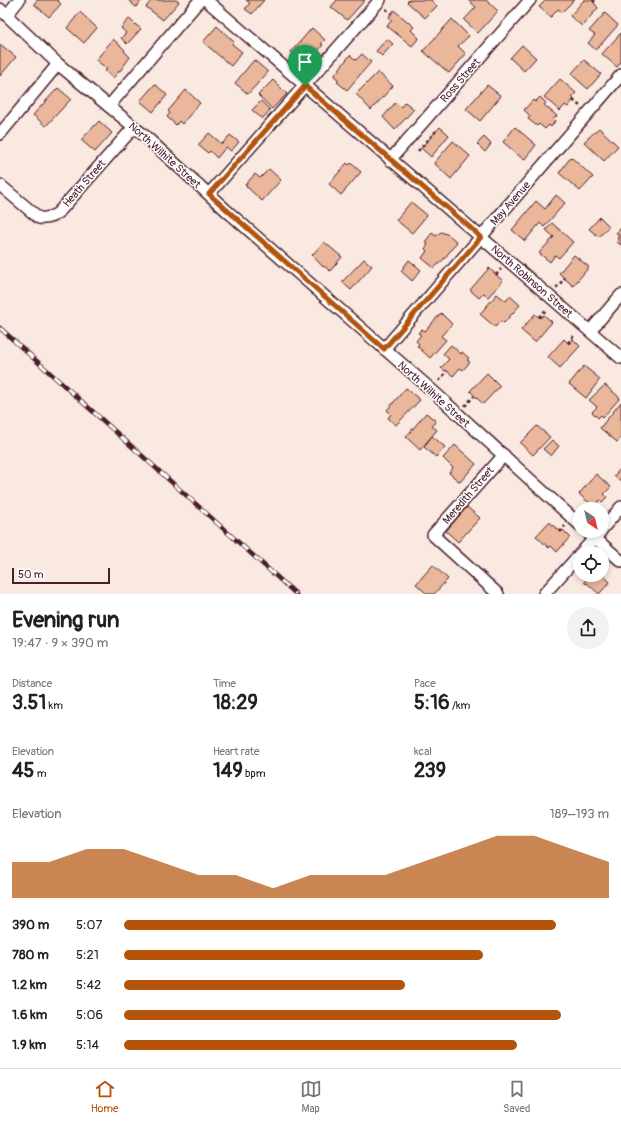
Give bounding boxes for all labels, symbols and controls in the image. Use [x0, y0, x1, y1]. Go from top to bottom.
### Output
pin [288, 45, 322, 86]
icon: arrive [294, 51, 316, 73]
street label: Ross Street [438, 55, 483, 105]
street label: North Wilhite Street [126, 120, 204, 192]
street label: Heath Street [60, 157, 109, 210]
street label: May Avenue [488, 178, 533, 228]
street label: North Robinson Street [488, 242, 576, 321]
street label: North Wilhite Street [395, 359, 473, 431]
street label: Meredith Street [440, 464, 497, 527]
north arrow [573, 502, 609, 538]
map controls [573, 502, 609, 582]
button: locate [573, 546, 609, 582]
scale bar [12, 566, 110, 585]
text: 50 m [18, 568, 44, 581]
text: Evening run [12, 606, 120, 634]
button: share [567, 607, 609, 649]
text: 19:47 · 9 × 390 m [12, 635, 108, 651]
text: Distance [12, 677, 52, 690]
text: Time [213, 677, 236, 690]
text: Pace [414, 677, 436, 690]
text: 3.51 [12, 690, 46, 715]
text: 18:29 [213, 690, 258, 715]
text: 5:16 [414, 690, 450, 715]
text: km [46, 699, 63, 712]
text: /km [450, 699, 470, 712]
text: Elevation [12, 745, 54, 758]
text: Heart rate [213, 745, 259, 758]
text: kcal [414, 745, 432, 758]
text: 45 [12, 758, 34, 783]
text: 149 [213, 758, 243, 783]
text: 239 [414, 758, 446, 783]
text: m [34, 767, 47, 780]
text: bpm [243, 767, 265, 780]
text: Elevation [12, 806, 62, 822]
text: 189–193 m [550, 806, 609, 822]
text: 390 m [12, 917, 49, 933]
text: 5:07 [76, 917, 102, 933]
text: 780 m [12, 947, 49, 963]
text: 5:21 [76, 947, 99, 963]
text: 1.2 km [12, 977, 47, 993]
text: 5:42 [76, 977, 101, 993]
text: 1.6 km [12, 1007, 47, 1023]
text: 5:06 [76, 1007, 103, 1023]
text: 1.9 km [12, 1037, 46, 1053]
text: 5:14 [76, 1037, 99, 1053]
tab: Home [91, 1078, 118, 1115]
tab: Map [300, 1078, 322, 1115]
tab: Saved [503, 1078, 530, 1115]

